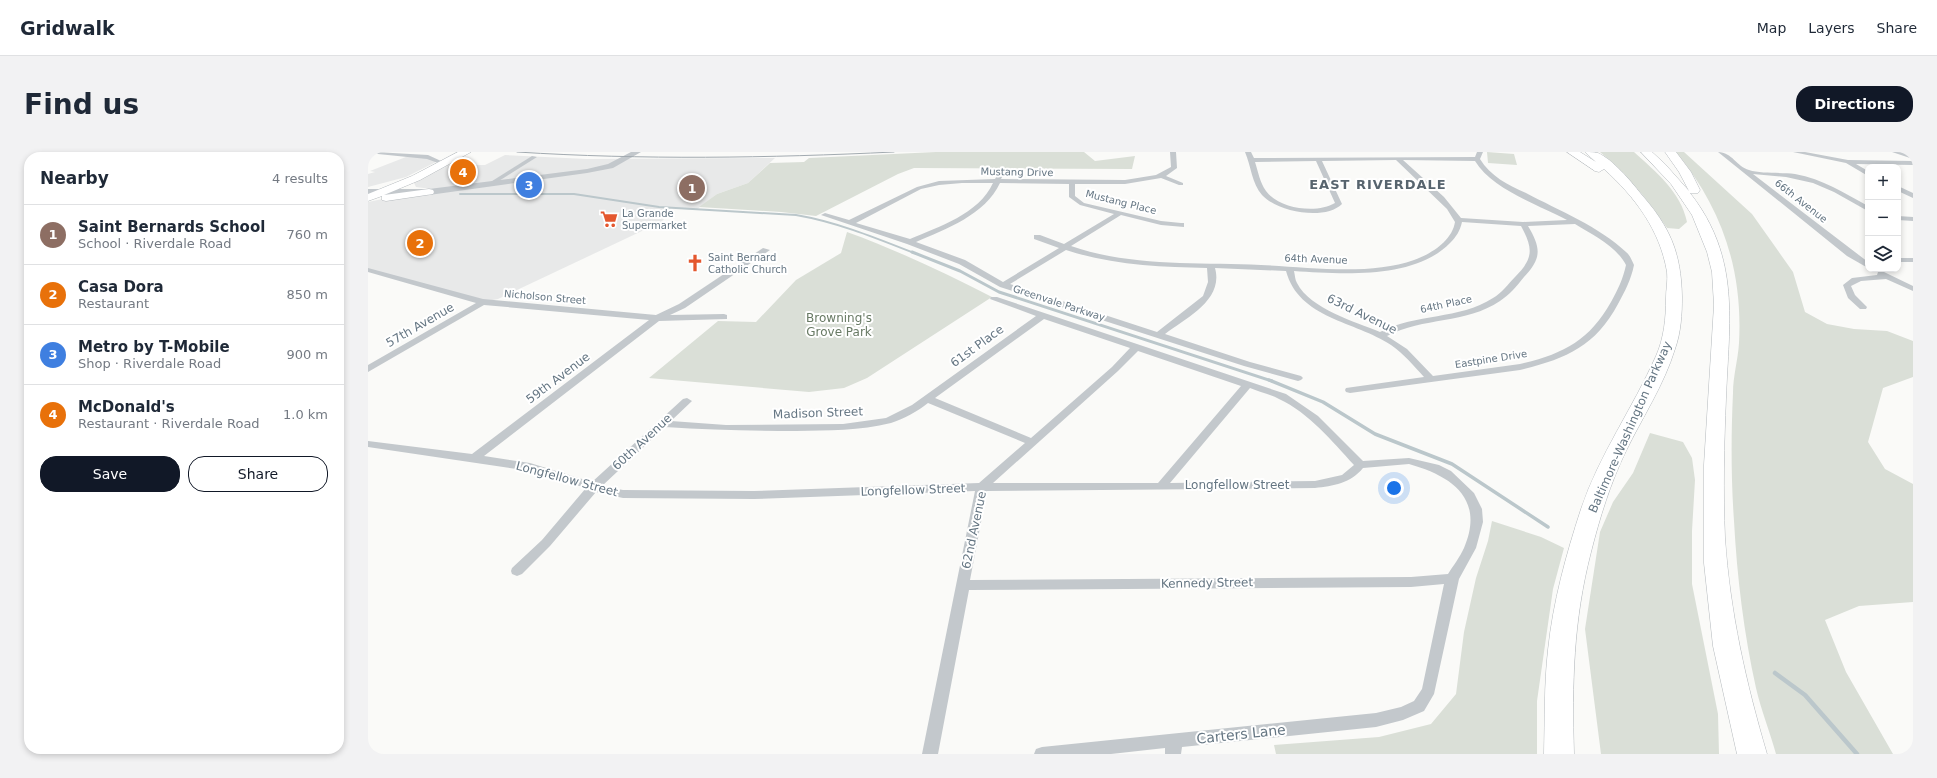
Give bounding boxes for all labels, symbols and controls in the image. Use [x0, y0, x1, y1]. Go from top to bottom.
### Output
text: Gridwalk [20, 17, 115, 39]
text: Map [1757, 20, 1786, 36]
text: Layers [1808, 20, 1855, 36]
text: Share [1877, 20, 1917, 36]
button: Directions [1796, 86, 1913, 122]
text: Find us [24, 88, 139, 121]
pin: 4 [450, 157, 476, 187]
map controls [1865, 164, 1901, 272]
button: + [1865, 164, 1901, 200]
street label: Mustang Drive [981, 166, 1053, 178]
text: Nearby [40, 168, 109, 188]
pin: 3 [516, 170, 542, 200]
text: 4 results [272, 171, 328, 186]
pin: 1 [679, 173, 705, 203]
district label: EAST RIVERDALE [1309, 177, 1447, 192]
street label: 66th Avenue [1773, 177, 1829, 225]
street label: Mustang Place [1084, 188, 1158, 216]
button: − [1865, 200, 1901, 236]
place label: La Grande Supermarket [622, 208, 687, 231]
supermarket icon: La Grande Supermarket [599, 209, 619, 229]
text: Saint Bernards School [78, 218, 265, 236]
text: 1 [48, 227, 58, 242]
text: 760 m [286, 227, 328, 242]
pin: 2 [407, 228, 433, 258]
text: School · Riverdale Road [78, 236, 232, 251]
button: layers [1865, 236, 1901, 272]
place label: Saint Bernard Catholic Church [708, 252, 787, 275]
street label: 64th Avenue [1284, 252, 1348, 266]
church icon: Saint Bernard Catholic Church [685, 253, 705, 273]
text: Casa Dora [78, 278, 164, 296]
street label: Greenvale Parkway [1012, 283, 1107, 323]
text: 2 [48, 287, 58, 302]
text: 850 m [286, 287, 328, 302]
street label: Nicholson Street [504, 288, 587, 306]
street label: 63rd Avenue [1325, 291, 1399, 337]
street label: 64th Place [1419, 293, 1473, 315]
text: Restaurant [78, 296, 149, 311]
street label: 57th Avenue [384, 300, 456, 350]
park label: Browning's Grove Park [806, 311, 872, 339]
street label: 61st Place [948, 322, 1006, 370]
text: Metro by T-Mobile [78, 338, 230, 356]
street label: Baltimore-Washington Parkway [1586, 339, 1674, 515]
text: 3 [48, 347, 58, 362]
text: 900 m [286, 347, 328, 362]
street label: Eastpine Drive [1454, 348, 1528, 370]
street label: 59th Avenue [523, 350, 593, 406]
text: Shop · Riverdale Road [78, 356, 221, 371]
text: McDonald's [78, 398, 175, 416]
street label: Madison Street [773, 404, 864, 422]
text: 4 [48, 407, 58, 422]
text: 1.0 km [283, 407, 328, 422]
street label: 60th Avenue [609, 411, 675, 473]
text: Restaurant · Riverdale Road [78, 416, 260, 431]
button: Save [40, 456, 180, 492]
button: Share [188, 456, 328, 492]
street label: Longfellow Street [515, 459, 620, 499]
street label: Longfellow Street [1185, 478, 1290, 492]
your location [1384, 478, 1404, 498]
street label: Longfellow Street [860, 481, 966, 499]
street label: 62nd Avenue [959, 490, 989, 570]
street label: Kennedy Street [1161, 575, 1254, 591]
street label: Carters Lane [1196, 721, 1286, 747]

